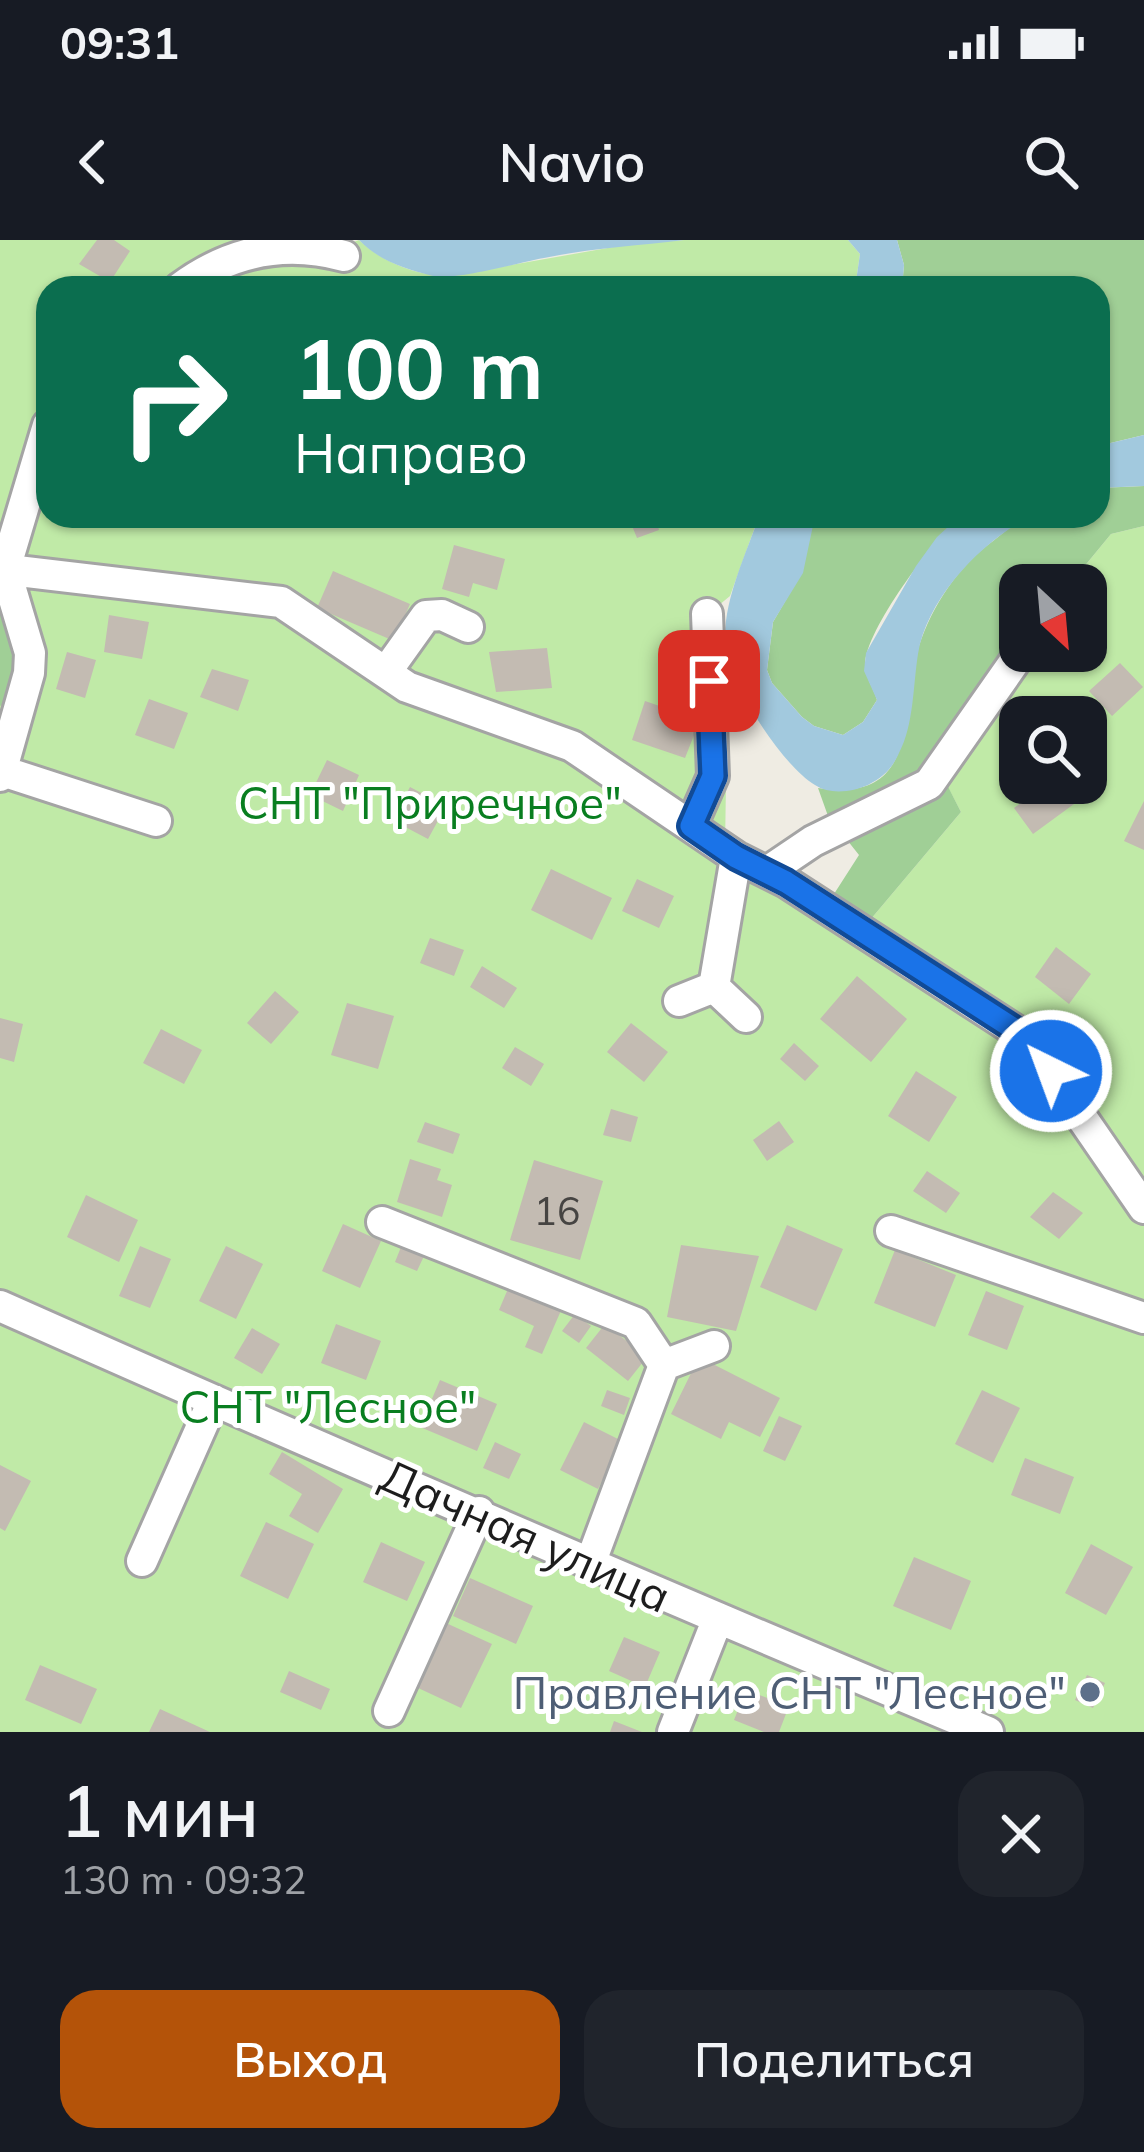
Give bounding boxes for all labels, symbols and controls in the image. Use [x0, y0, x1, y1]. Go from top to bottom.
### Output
text: 09:31 [60, 14, 179, 70]
text: Navio [499, 128, 645, 196]
icon: back [60, 129, 126, 195]
icon: search [1018, 129, 1084, 195]
text: 100 m [294, 315, 544, 420]
icon: right [96, 324, 252, 480]
text: Направо [294, 419, 528, 487]
north arrow [999, 564, 1107, 672]
map controls [999, 564, 1107, 804]
pin [658, 630, 760, 732]
icon: arrive [676, 648, 742, 714]
button: search [999, 696, 1107, 804]
park label: СНТ "Приречное" [238, 774, 622, 830]
position arrow [988, 1008, 1114, 1134]
house number: 16 [534, 1186, 580, 1235]
park label: СНТ "Лесное" [179, 1378, 477, 1434]
street label: Дачная улица [373, 1446, 679, 1624]
place label: Правление СНТ "Лесное" [513, 1664, 1066, 1720]
marker: Правление СНТ "Лесное" [1077, 1679, 1103, 1705]
text: 1 мин [60, 1765, 259, 1855]
button: close [958, 1771, 1084, 1897]
text: 130 m · 09:32 [60, 1855, 306, 1904]
button: Выход [60, 1990, 560, 2128]
button: Поделиться [584, 1990, 1084, 2128]

